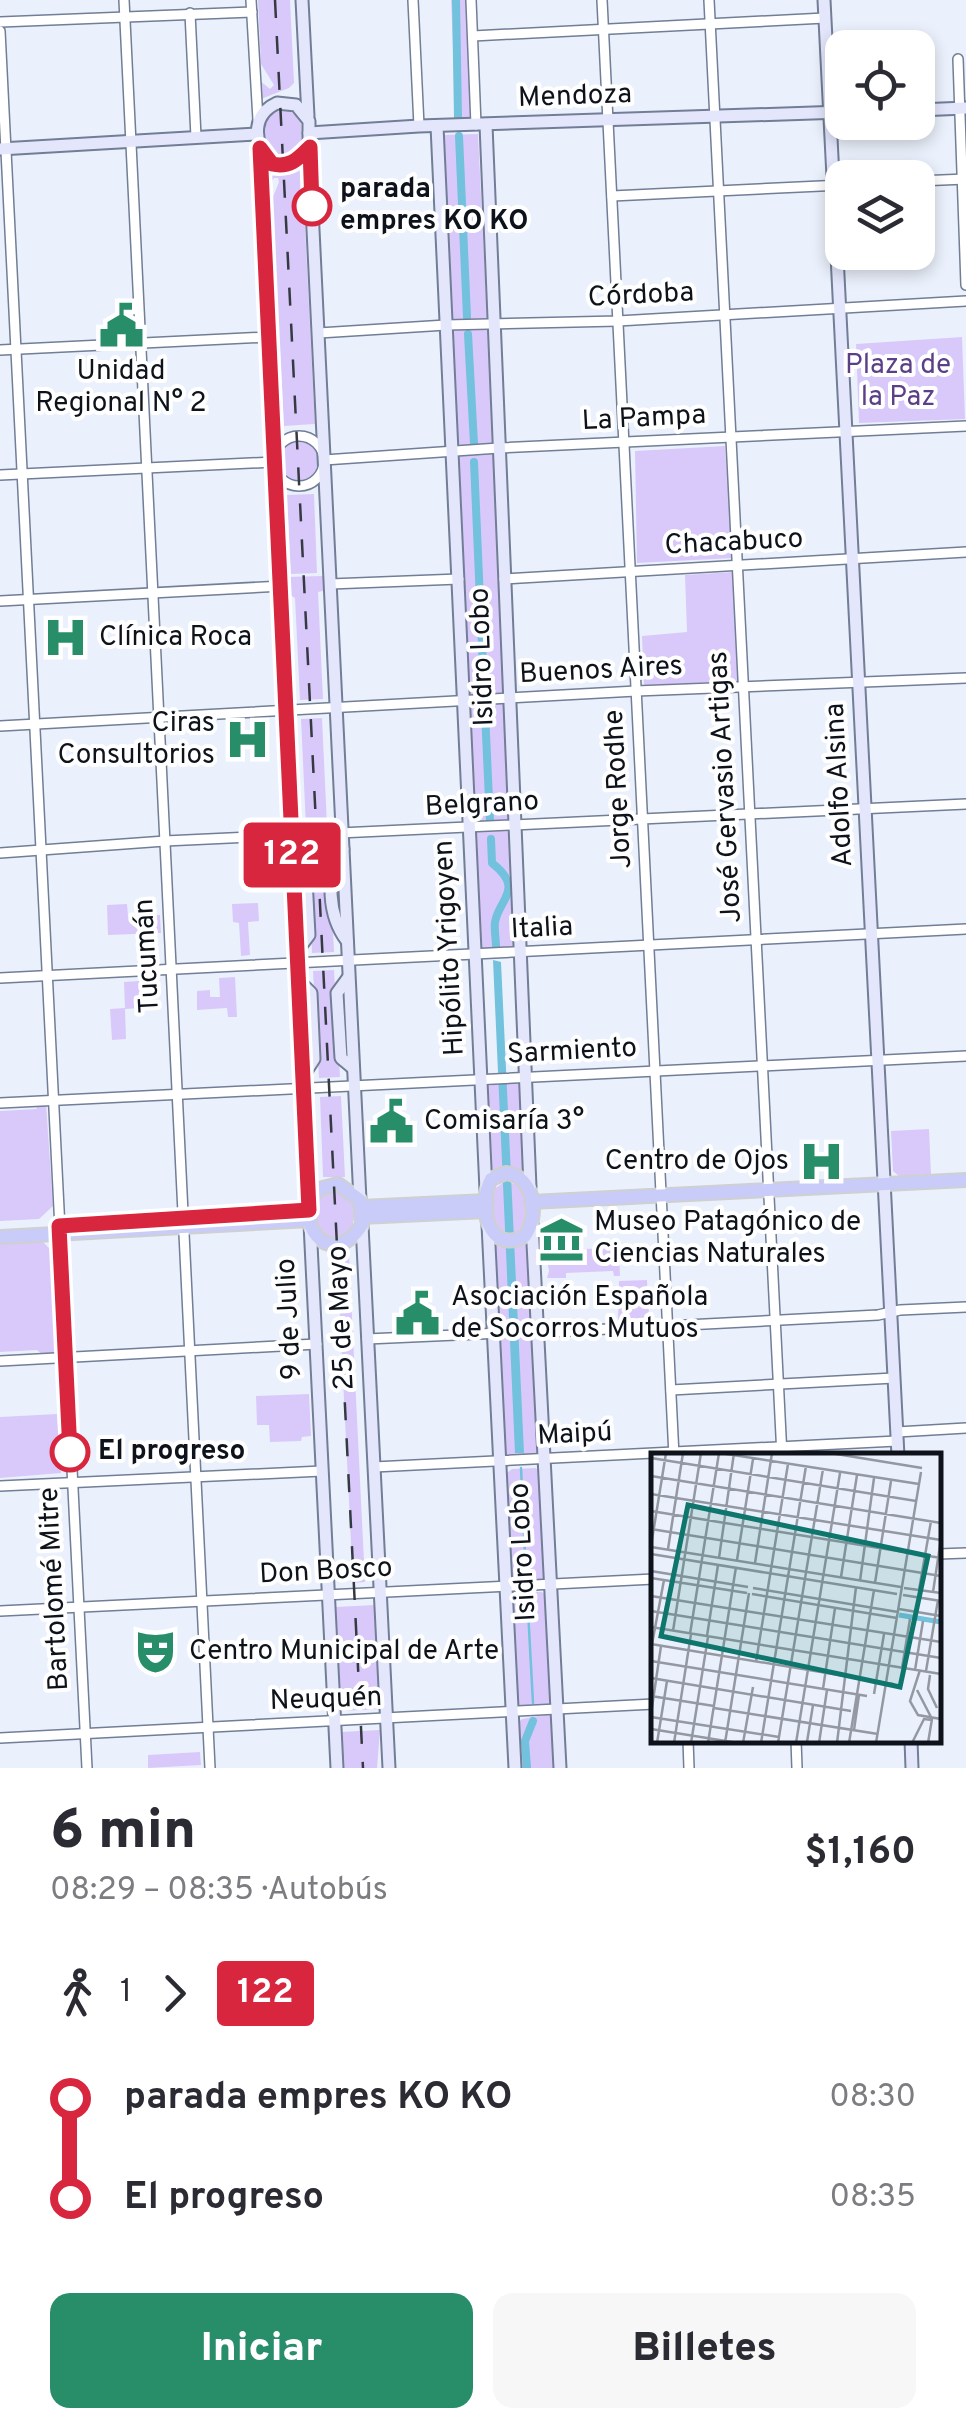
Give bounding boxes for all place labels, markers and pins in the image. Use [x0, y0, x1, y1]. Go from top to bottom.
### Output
place label: parada empres KO KO [340, 172, 528, 240]
marker: parada empres KO KO [293, 187, 331, 225]
public building icon: Unidad Regional N° 2 [97, 302, 145, 350]
place label: Unidad Regional N° 2 [35, 354, 207, 422]
hospital icon: Clínica Roca [42, 614, 90, 662]
place label: Clínica Roca [99, 620, 252, 656]
place label: Ciras Consultorios [57, 706, 215, 774]
hospital icon: Ciras Consultorios [224, 716, 272, 764]
public building icon: Comisaría 3° [367, 1098, 415, 1146]
place label: Comisaría 3° [424, 1104, 584, 1140]
hospital icon: Centro de Ojos [798, 1138, 846, 1186]
place label: Centro de Ojos [605, 1144, 789, 1180]
place label: Museo Patagónico de Ciencias Naturales [594, 1205, 861, 1273]
museum icon: Museo Patagónico de Ciencias Naturales [537, 1215, 585, 1263]
place label: Asociación Española de Socorros Mutuos [451, 1280, 708, 1348]
public building icon: Asociación Española de Socorros Mutuos [394, 1290, 442, 1338]
marker: El progreso [51, 1433, 89, 1471]
place label: El progreso [98, 1434, 245, 1470]
theatre icon: Centro Municipal de Arte [132, 1628, 180, 1676]
place label: Centro Municipal de Arte [189, 1634, 499, 1670]

